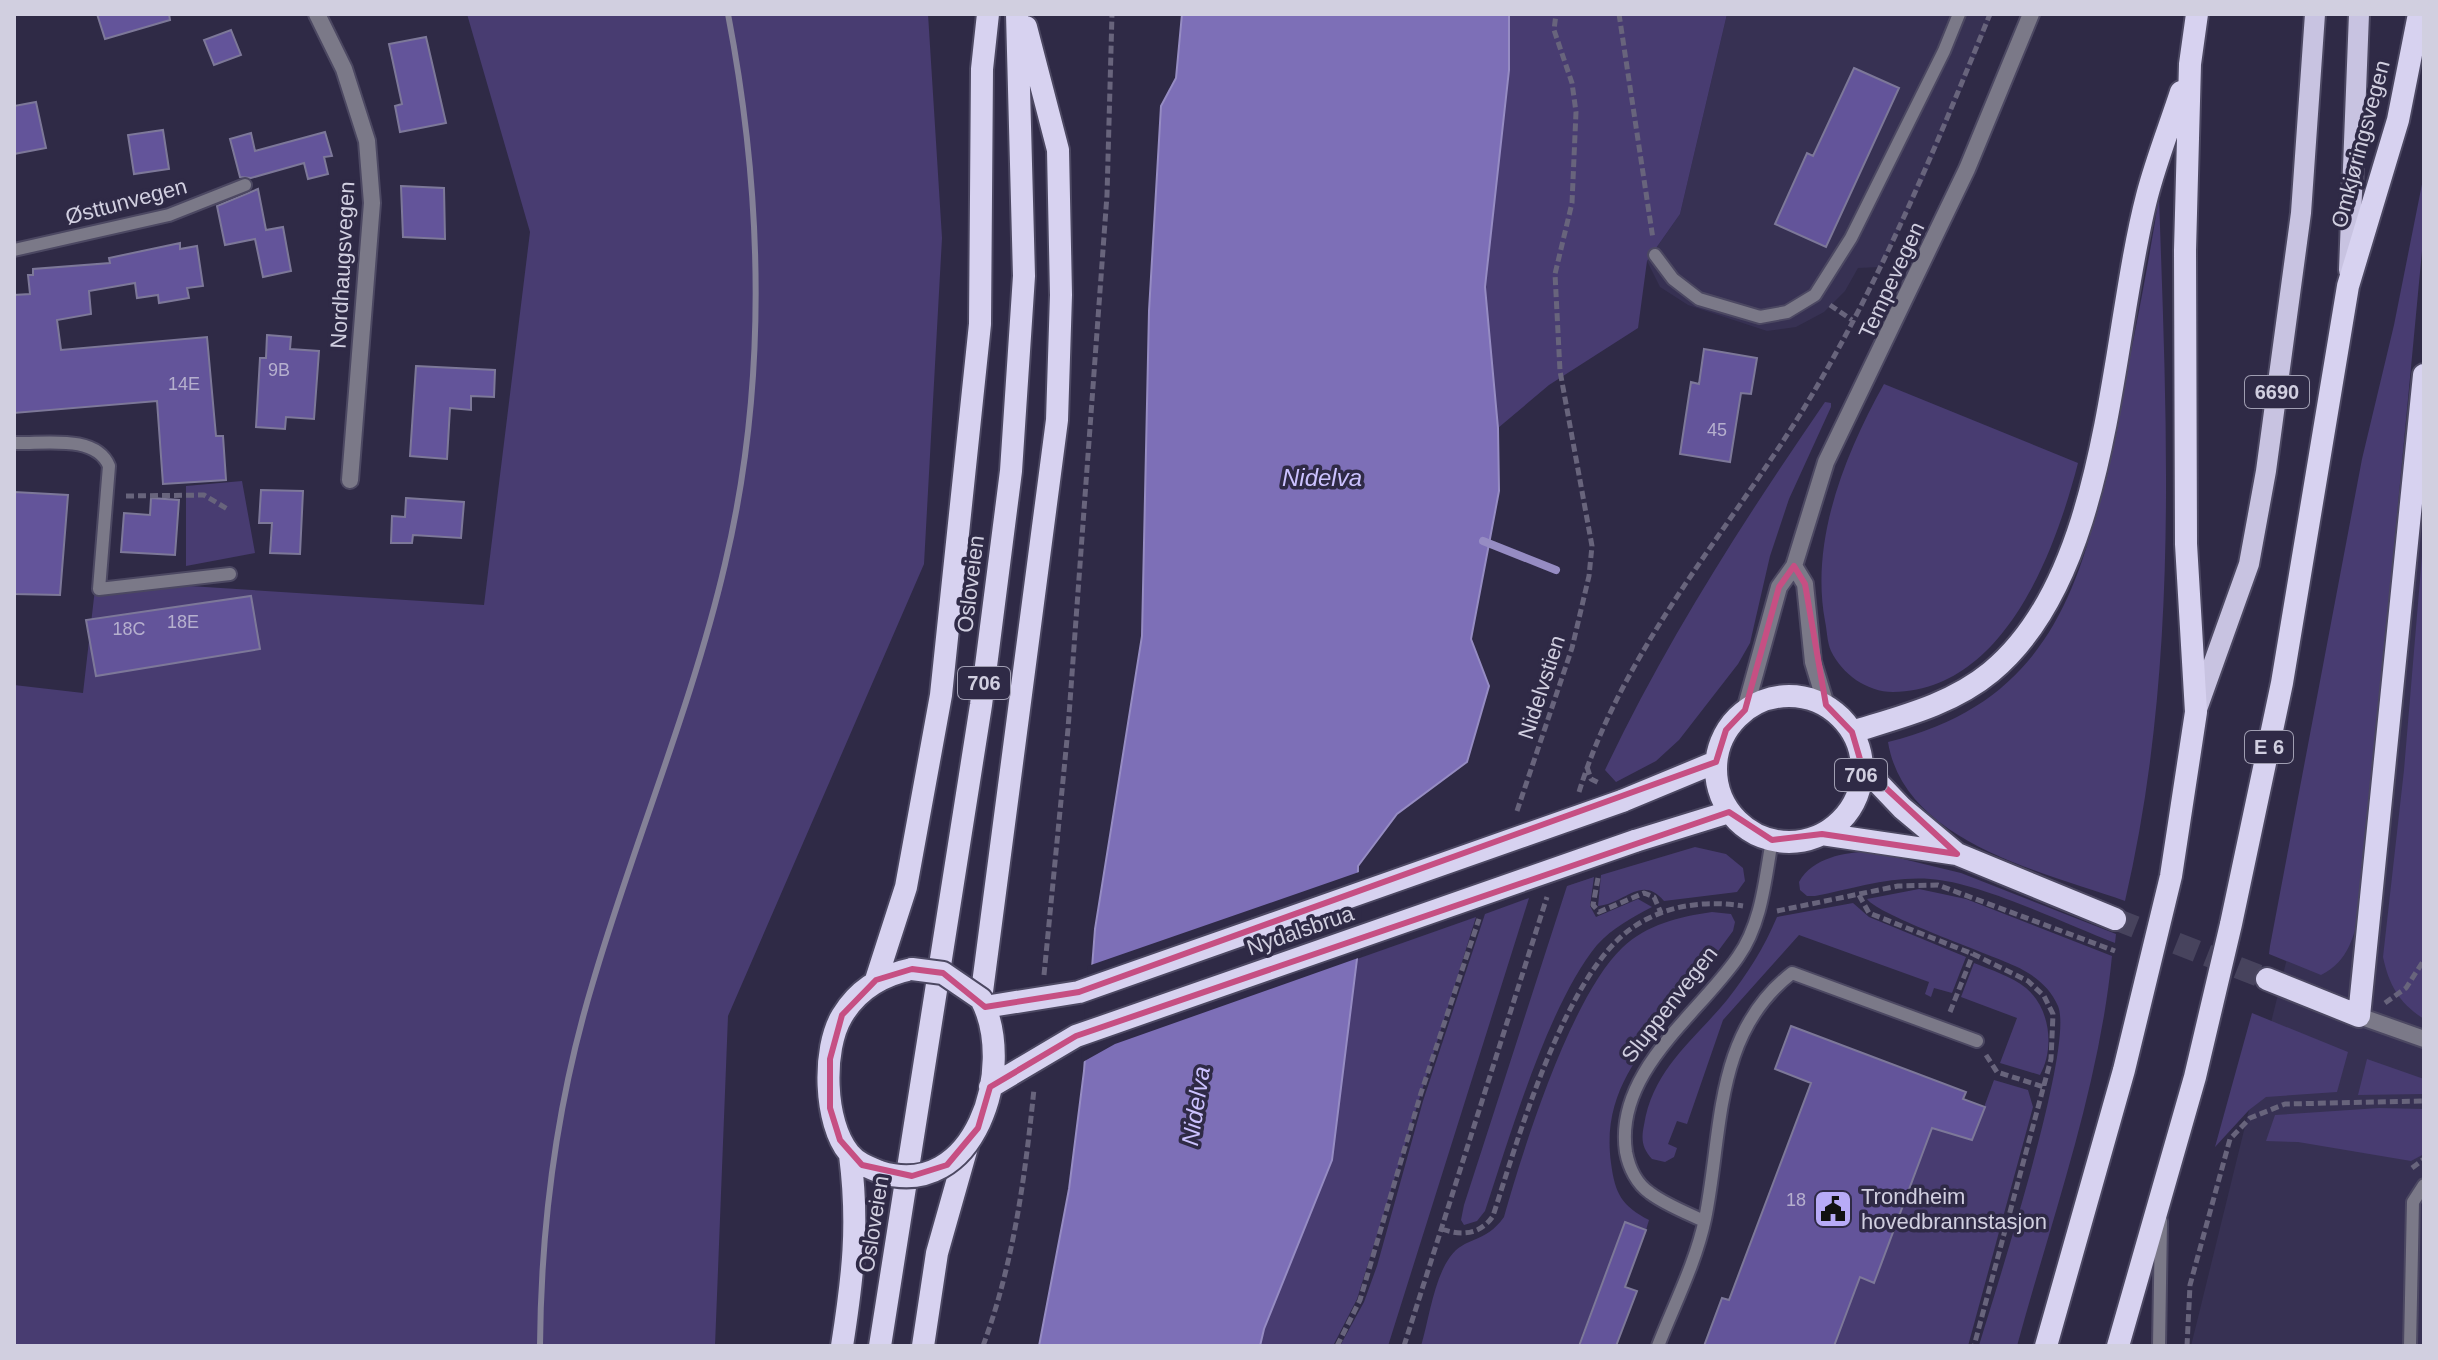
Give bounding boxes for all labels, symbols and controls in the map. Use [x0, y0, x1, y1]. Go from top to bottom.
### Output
street label: Omkjøringsvegen [2326, 58, 2395, 231]
street label: Østtunvegen [63, 173, 190, 230]
street label: Nordhaugsvegen [326, 181, 359, 349]
street label: Tempevegen [1854, 218, 1929, 343]
house number: 9B [268, 360, 290, 380]
house number: 14E [168, 374, 200, 394]
road number: 6690 [2245, 376, 2309, 408]
house number: 45 [1707, 420, 1727, 440]
water label: Nidelva [1282, 464, 1362, 491]
street label: Osloveien [952, 534, 989, 634]
house number: 18E [167, 612, 199, 632]
house number: 18C [112, 619, 146, 639]
street label: Nidelvstien [1513, 632, 1570, 742]
road number: 706 [958, 667, 1010, 699]
road number: E 6 [2245, 731, 2293, 763]
road number: 706 [1835, 759, 1887, 791]
street label: Nydalsbrua [1243, 900, 1358, 960]
street label: Sluppenvegen [1616, 941, 1723, 1067]
water label: Nidelva [1176, 1064, 1215, 1148]
street label: Osloveien [853, 1174, 893, 1274]
place label: Trondheim hovedbrannstasjon [1861, 1184, 2047, 1234]
public building icon: Trondheim hovedbrannstasjon [1812, 1188, 1854, 1230]
house number: 18 [1786, 1190, 1806, 1210]

